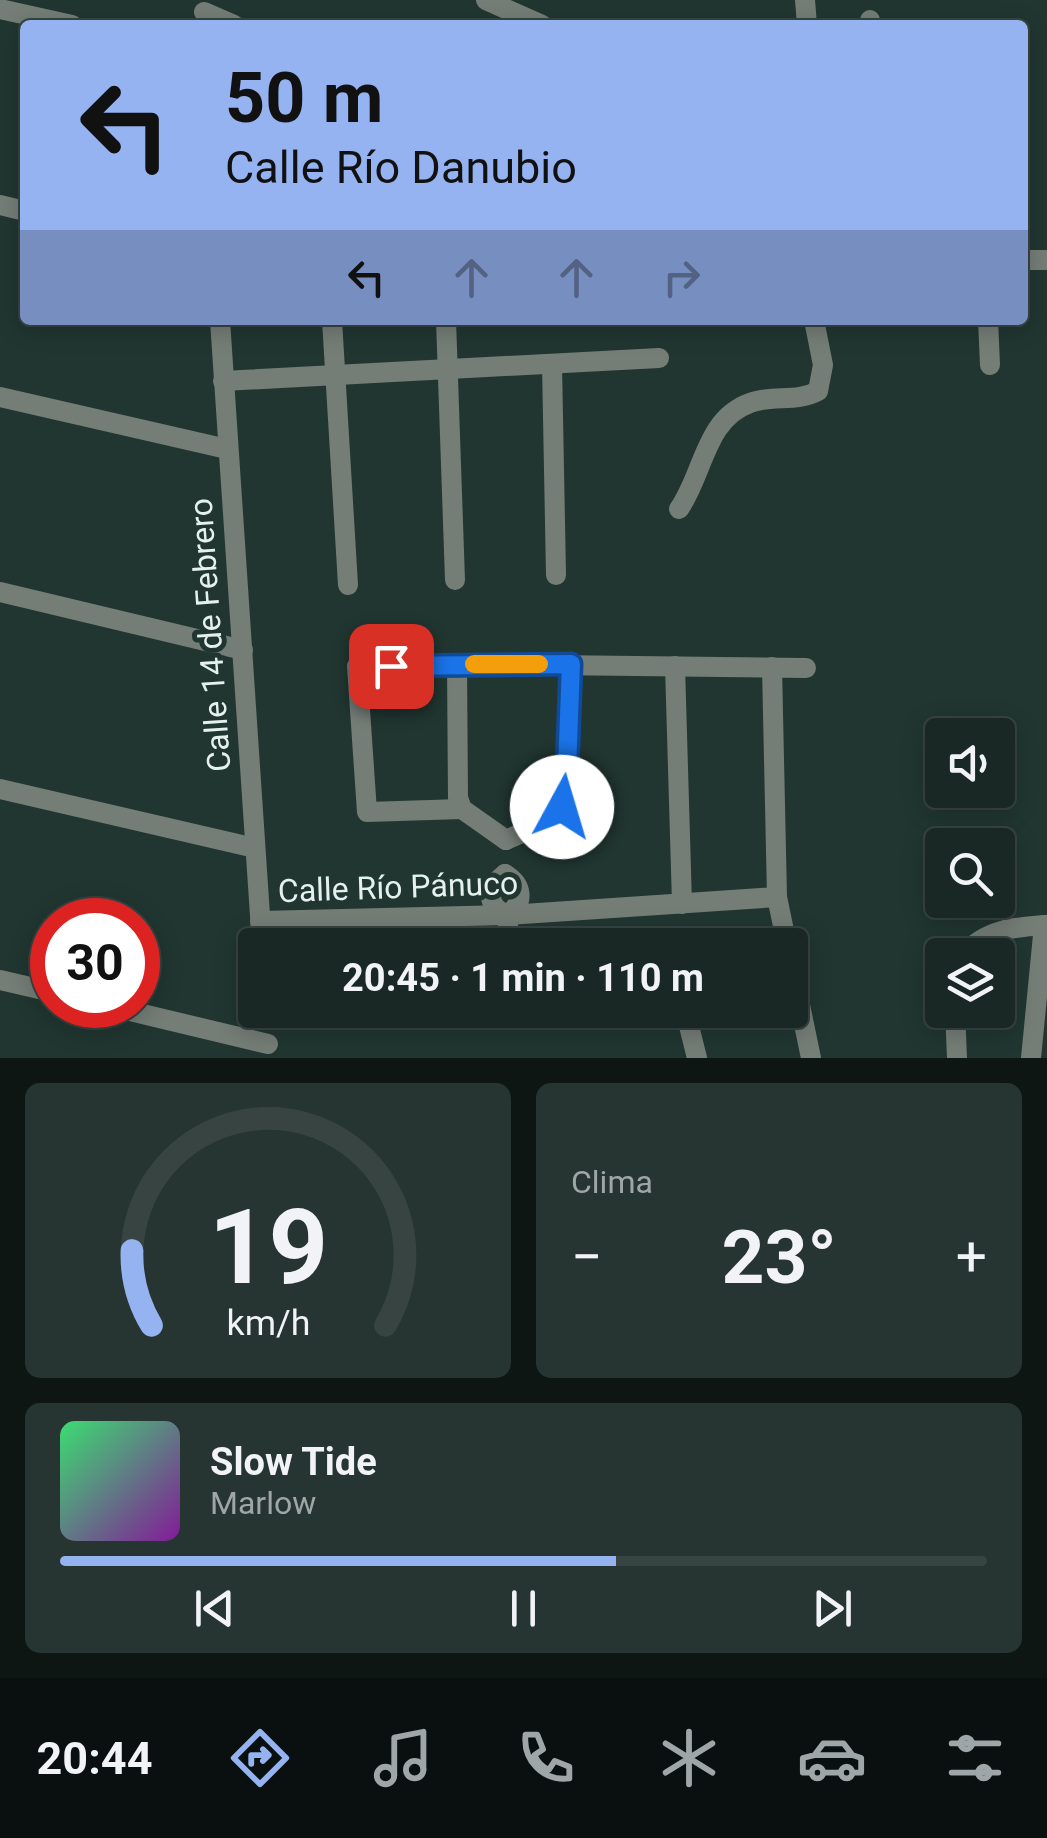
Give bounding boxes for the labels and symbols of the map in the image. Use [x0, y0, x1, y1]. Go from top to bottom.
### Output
street label: Calle 14 de Febrero [181, 497, 239, 773]
pin [349, 624, 434, 709]
position arrow [510, 755, 614, 859]
street label: Calle Río Pánuco [277, 864, 519, 910]
speed limit sign: 30 [30, 898, 160, 1028]

